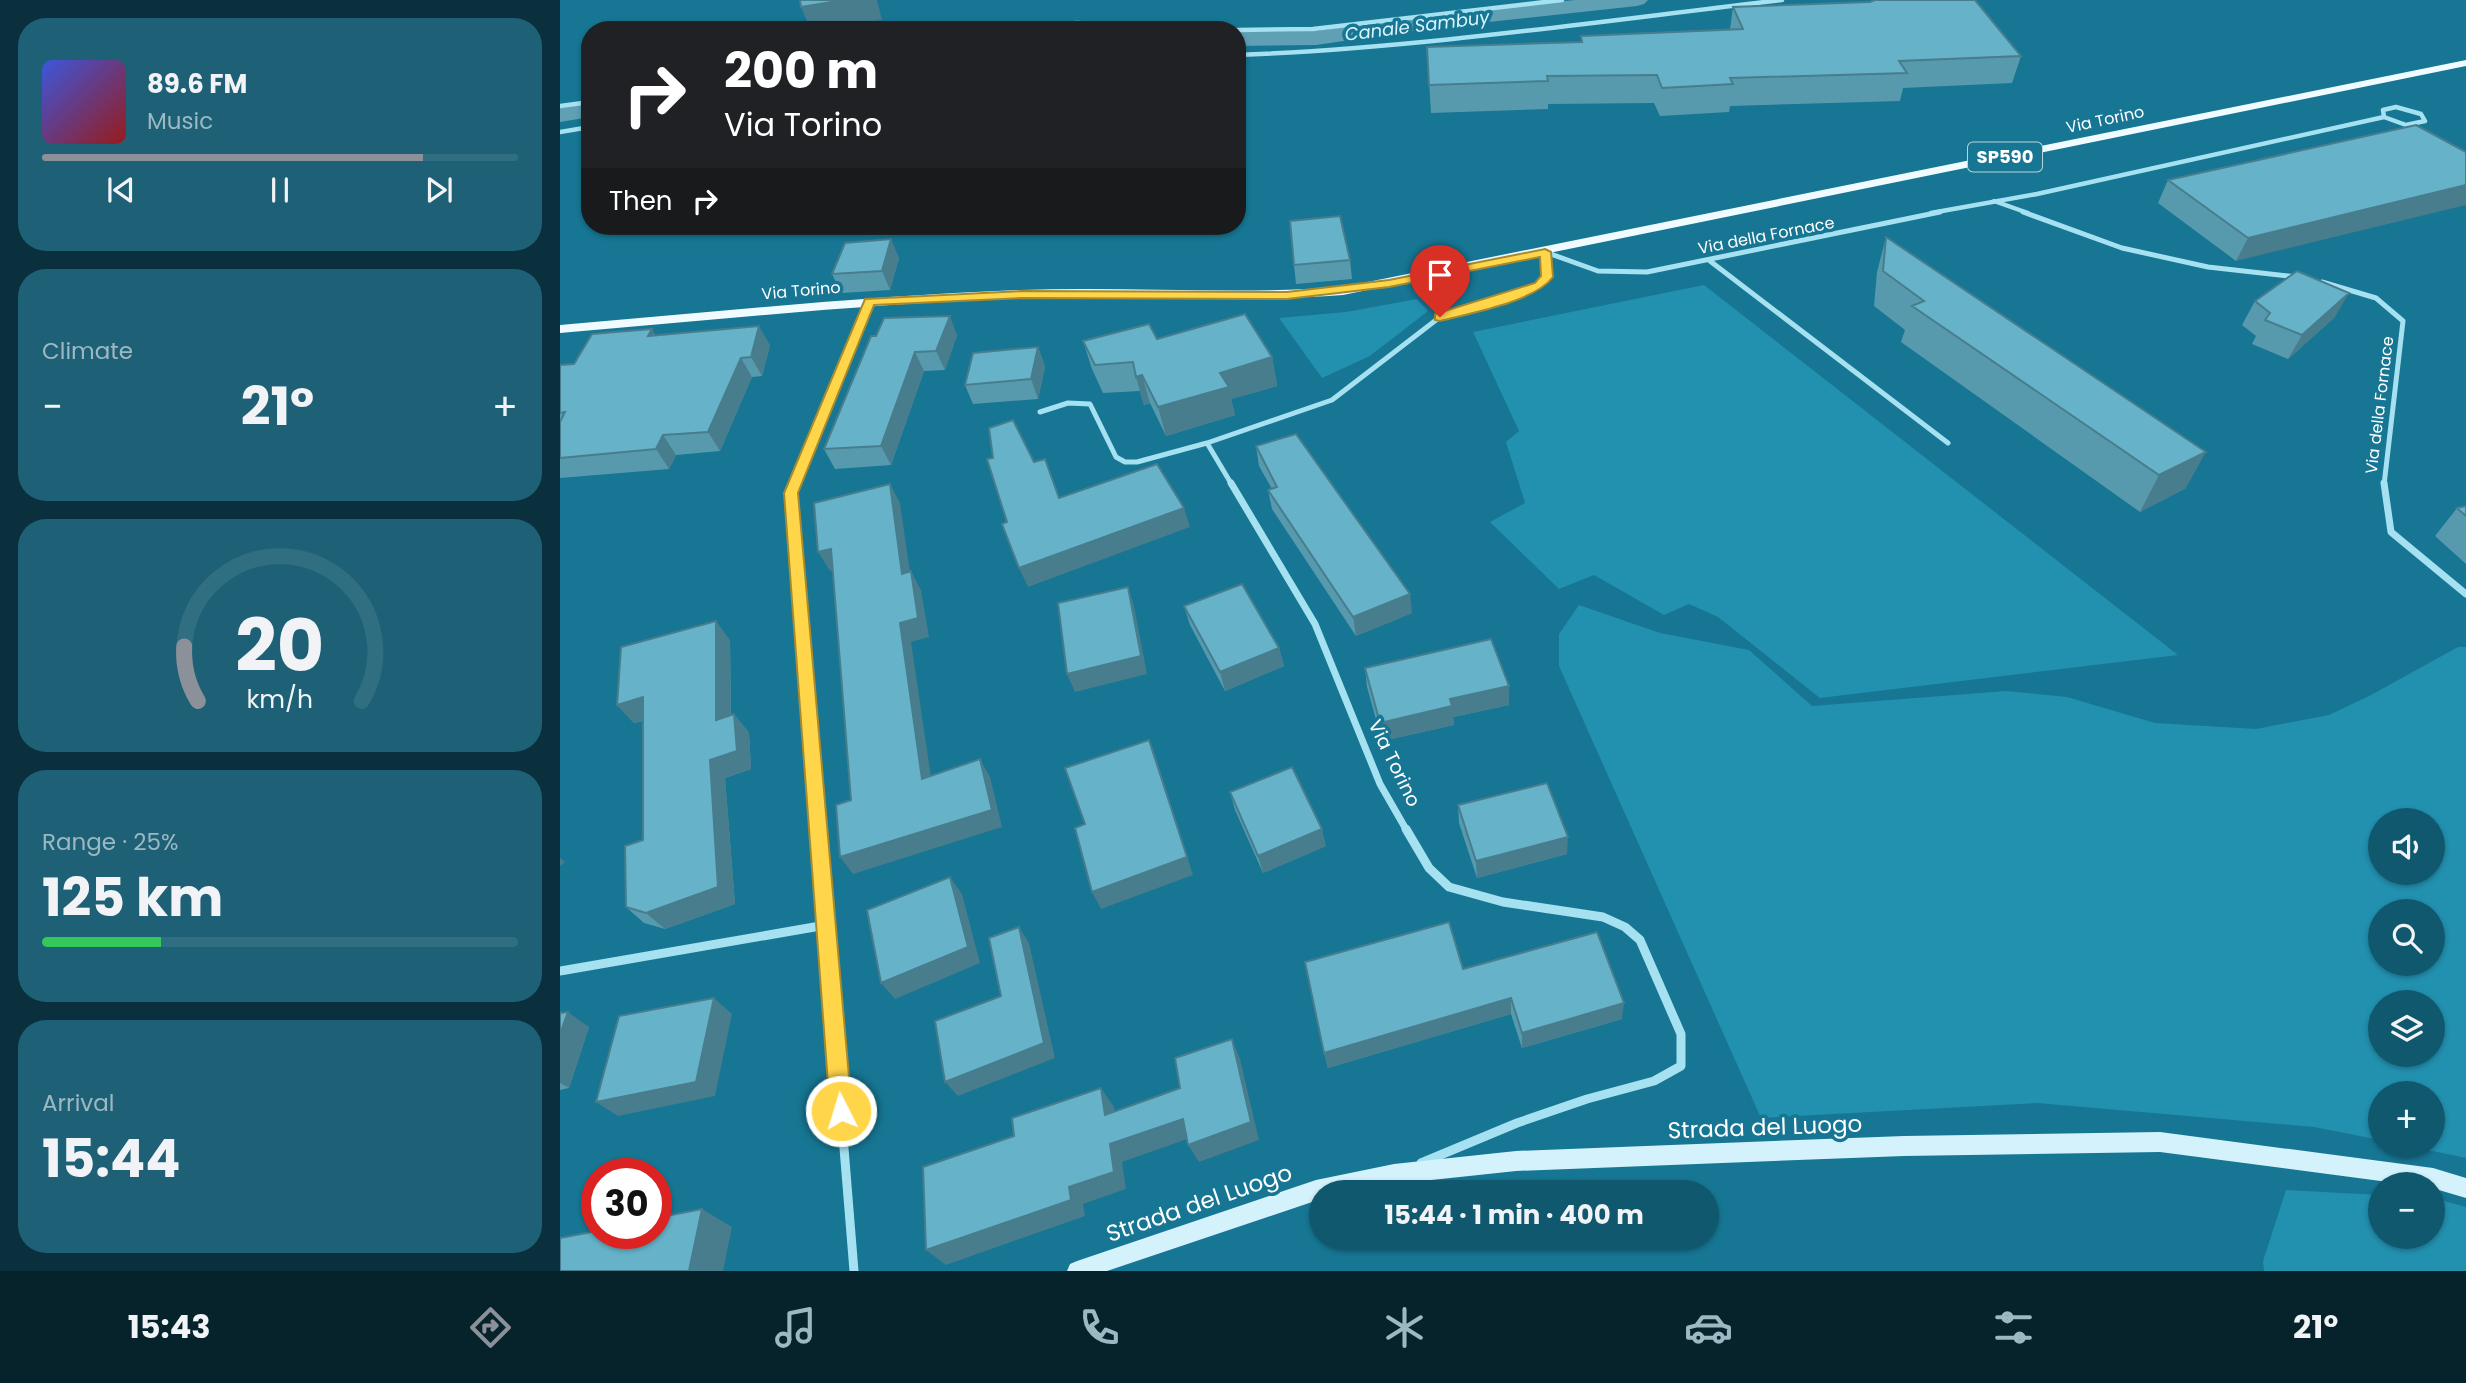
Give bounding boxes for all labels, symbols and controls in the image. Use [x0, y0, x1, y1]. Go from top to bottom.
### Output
water label: Canale Sambuy [1343, 4, 1492, 47]
text: 200 m [724, 37, 878, 105]
icon: right [609, 49, 700, 140]
text: 89.6 FM [147, 66, 247, 102]
street label: Via Torino [2064, 100, 2146, 139]
text: Via Torino [724, 102, 882, 147]
text: Music [147, 105, 213, 137]
road number: SP590 [1968, 142, 2042, 172]
icon: previous [102, 171, 140, 209]
icon: pause [261, 171, 299, 209]
icon: next [420, 171, 458, 209]
icon: right [686, 182, 724, 220]
text: Then [609, 183, 672, 219]
street label: Via della Fornace [1696, 211, 1836, 260]
pin [1410, 245, 1470, 317]
icon: arrive [1421, 256, 1459, 294]
street label: Via Torino [761, 276, 841, 305]
text: Climate [42, 335, 133, 367]
street label: Via della Fornace [2360, 335, 2399, 475]
text: 21° [241, 370, 314, 443]
text: − [42, 380, 63, 433]
text: + [492, 380, 518, 433]
text: 20 [235, 596, 325, 697]
text: km/h [247, 682, 313, 717]
street label: Via Torino [1362, 715, 1427, 811]
map controls [2368, 808, 2445, 1249]
button: sound [2368, 808, 2445, 885]
text: Range · 25% [42, 826, 178, 858]
text: 125 km [42, 861, 223, 934]
button: search [2368, 899, 2445, 976]
button: layers [2368, 990, 2445, 1067]
position arrow [804, 1074, 878, 1148]
button: + [2368, 1081, 2445, 1158]
text: Arrival [42, 1087, 114, 1119]
street label: Strada del Luogo [1667, 1108, 1863, 1146]
text: 15:44 [42, 1122, 181, 1195]
street label: Strada del Luogo [1102, 1156, 1296, 1250]
speed limit sign: 30 [581, 1158, 672, 1249]
button: − [2368, 1172, 2445, 1249]
text: 15:44 · 1 min · 400 m [1384, 1197, 1644, 1233]
icon: directions [466, 1303, 515, 1352]
icon: music [771, 1303, 820, 1352]
icon: phone [1075, 1303, 1124, 1352]
icon: climate [1380, 1303, 1429, 1352]
icon: car [1684, 1303, 1733, 1352]
icon: filters [1989, 1303, 2038, 1352]
text: 15:43 [128, 1304, 211, 1349]
text: 21° [2293, 1304, 2338, 1349]

